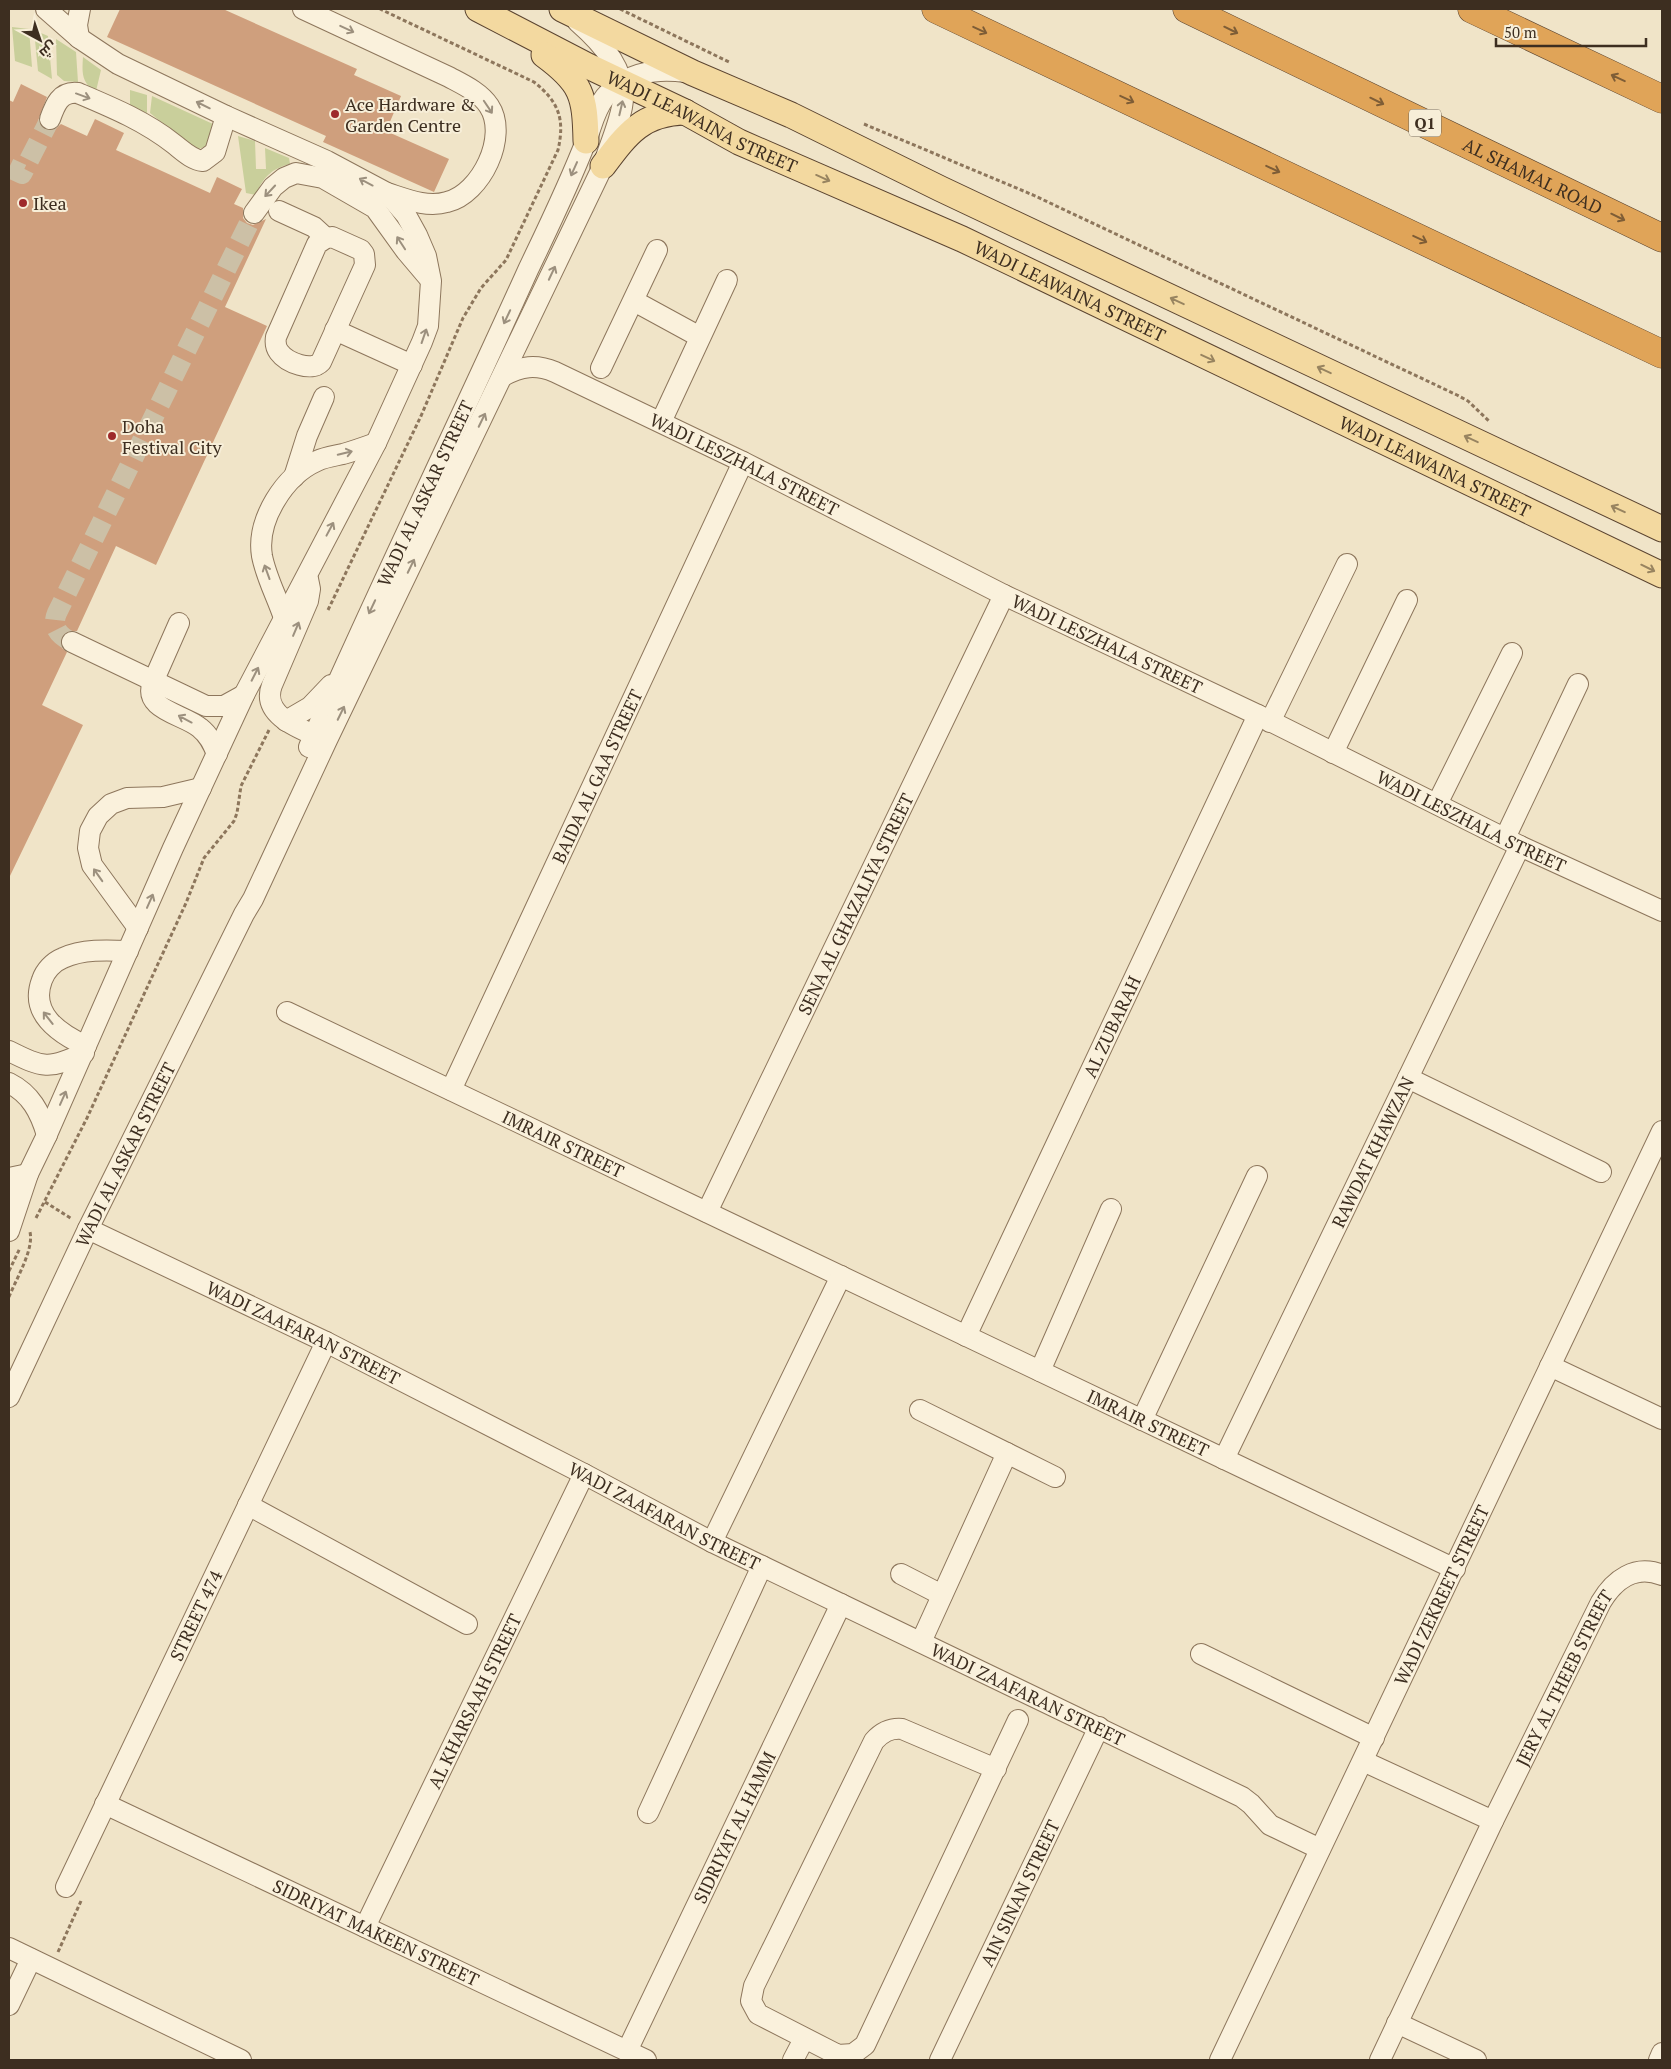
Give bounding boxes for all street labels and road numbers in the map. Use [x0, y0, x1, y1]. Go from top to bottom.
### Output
street label: WADI LEAWAINA STREET [603, 65, 801, 178]
road number: Q1 [1409, 110, 1441, 136]
street label: AL SHAMAL ROAD [1459, 132, 1607, 220]
street label: WADI LEAWAINA STREET [970, 235, 1170, 347]
street label: WADI AL ASKAR STREET [371, 396, 479, 590]
street label: WADI LESZHALA STREET [646, 407, 843, 521]
street label: WADI LEAWAINA STREET [1335, 410, 1535, 522]
street label: WADI LESZHALA STREET [1008, 589, 1207, 699]
street label: BAIDA AL GAA STREET [546, 685, 648, 867]
street label: WADI LESZHALA STREET [1373, 764, 1570, 877]
street label: SENA AL GHAZALIYA STREET [792, 789, 919, 1019]
street label: AL ZUBARAH [1077, 972, 1146, 1081]
street label: WADI AL ASKAR STREET [70, 1058, 181, 1250]
street label: RAWDAT KHAWZAN [1326, 1072, 1419, 1231]
street label: IMRAIR STREET [498, 1104, 628, 1183]
street label: WADI ZAAFARAN STREET [203, 1275, 404, 1390]
street label: IMRAIR STREET [1083, 1383, 1213, 1462]
street label: WADI ZAAFARAN STREET [565, 1456, 764, 1575]
street label: WADI ZEKREET STREET [1388, 1501, 1494, 1689]
street label: STREET 474 [164, 1566, 228, 1665]
street label: JERY AL THEEB STREET [1510, 1585, 1618, 1770]
street label: AL KHARSAAH STREET [422, 1610, 527, 1792]
street label: WADI ZAAFARAN STREET [927, 1637, 1129, 1751]
street label: SIDRIYAT AL HAMM [687, 1747, 781, 1907]
street label: AIN SINAN STREET [974, 1816, 1065, 1970]
street label: SIDRIYAT MAKEEN STREET [269, 1873, 483, 1991]

